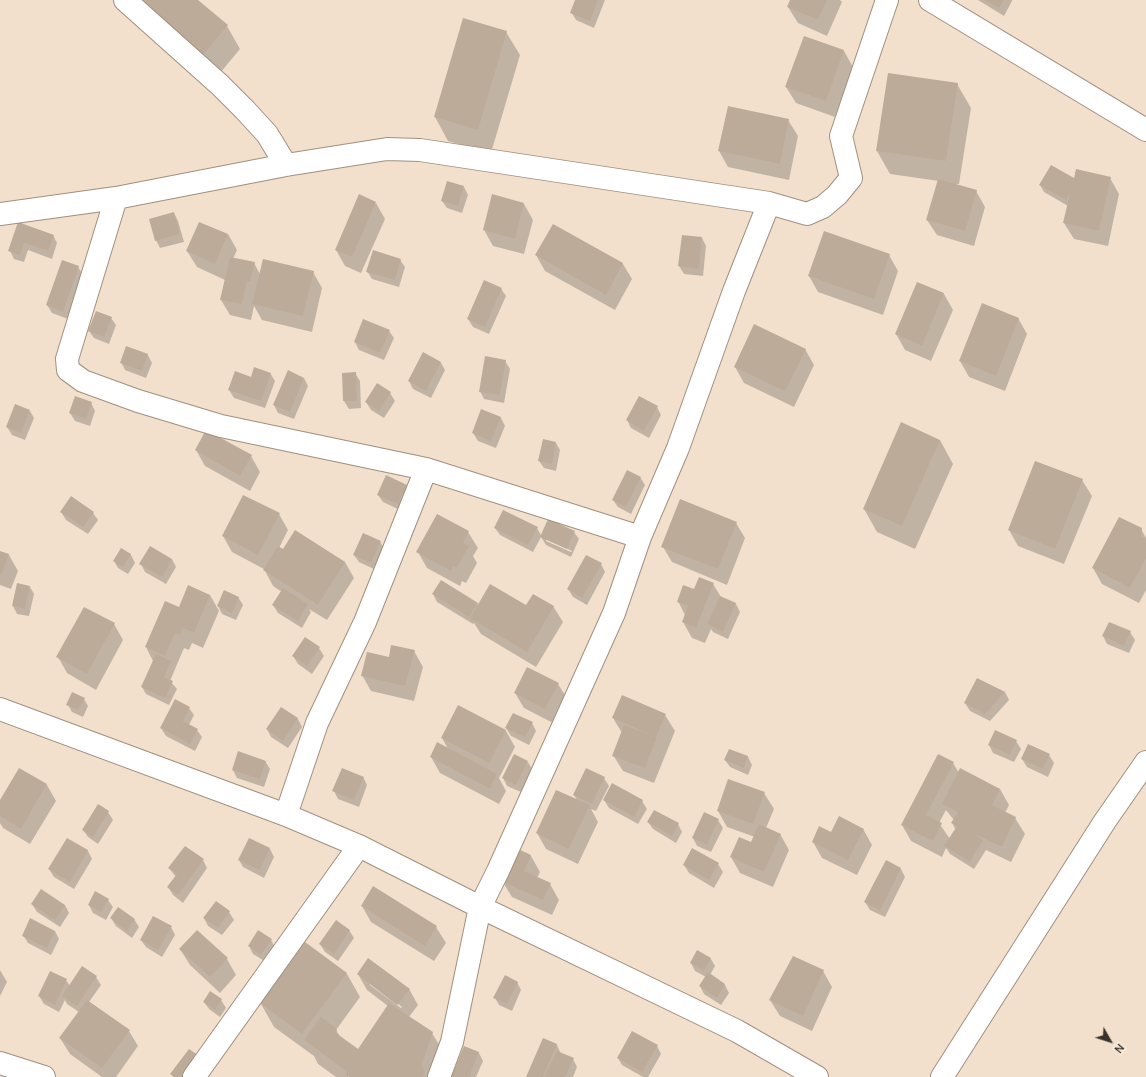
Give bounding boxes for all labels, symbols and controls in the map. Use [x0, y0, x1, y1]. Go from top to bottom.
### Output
north arrow [1090, 1021, 1130, 1061]
text: N [1111, 1041, 1128, 1057]

